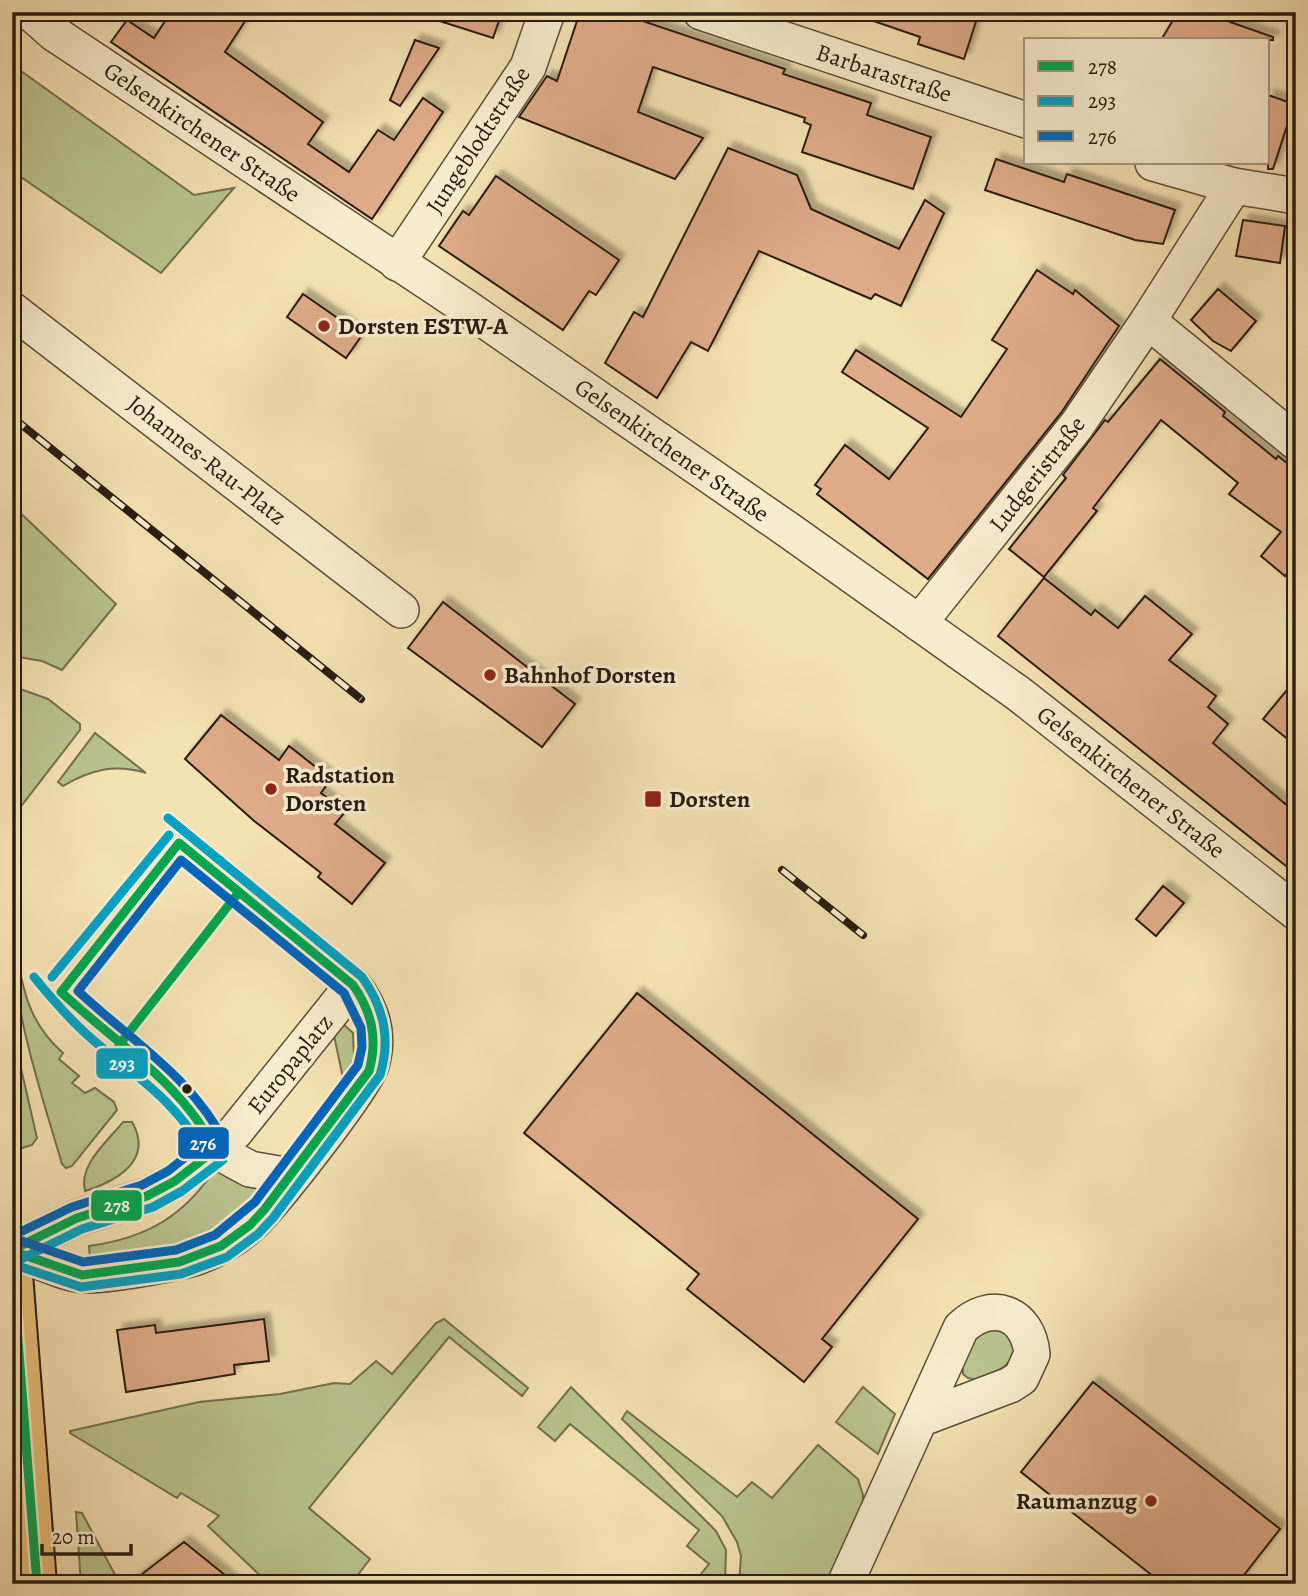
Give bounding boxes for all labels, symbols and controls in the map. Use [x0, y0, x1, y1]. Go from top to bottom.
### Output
street label: Barbarastraße [812, 36, 956, 110]
legend [1024, 38, 1270, 164]
text: 278 [1088, 53, 1117, 81]
street label: Gelsenkirchener Straße [97, 54, 307, 210]
street label: Jungeblodtstraße [418, 60, 538, 220]
text: 293 [1088, 87, 1116, 115]
text: 276 [1088, 123, 1117, 151]
place label: Dorsten ESTW-A [338, 310, 509, 342]
marker: Dorsten ESTW-A [316, 318, 332, 334]
street label: Gelsenkirchener Straße [568, 371, 776, 529]
street label: Johannes-Rau-Platz [121, 388, 293, 532]
street label: Ludgeristraße [981, 409, 1093, 539]
place label: Bahnhof Dorsten [504, 659, 677, 691]
marker: Bahnhof Dorsten [482, 667, 498, 683]
street label: Gelsenkirchener Straße [1030, 698, 1232, 866]
place label: Radstation Dorsten [285, 759, 395, 819]
marker: Radstation Dorsten [263, 781, 279, 797]
place label: Dorsten [669, 783, 751, 815]
marker: Dorsten [643, 789, 663, 809]
street label: Europaplatz [240, 1007, 340, 1121]
line badge: 293 [95, 1047, 149, 1080]
text: 293 [109, 1051, 135, 1077]
unlabelled marker [180, 1082, 194, 1096]
line badge: 276 [177, 1126, 230, 1160]
text: 276 [190, 1131, 216, 1157]
line badge: 278 [90, 1189, 143, 1222]
text: 278 [104, 1193, 130, 1219]
place label: Raumanzug [1016, 1485, 1138, 1517]
marker: Raumanzug [1143, 1493, 1159, 1509]
scale bar [42, 1512, 131, 1556]
text: 20 m [52, 1523, 95, 1551]

